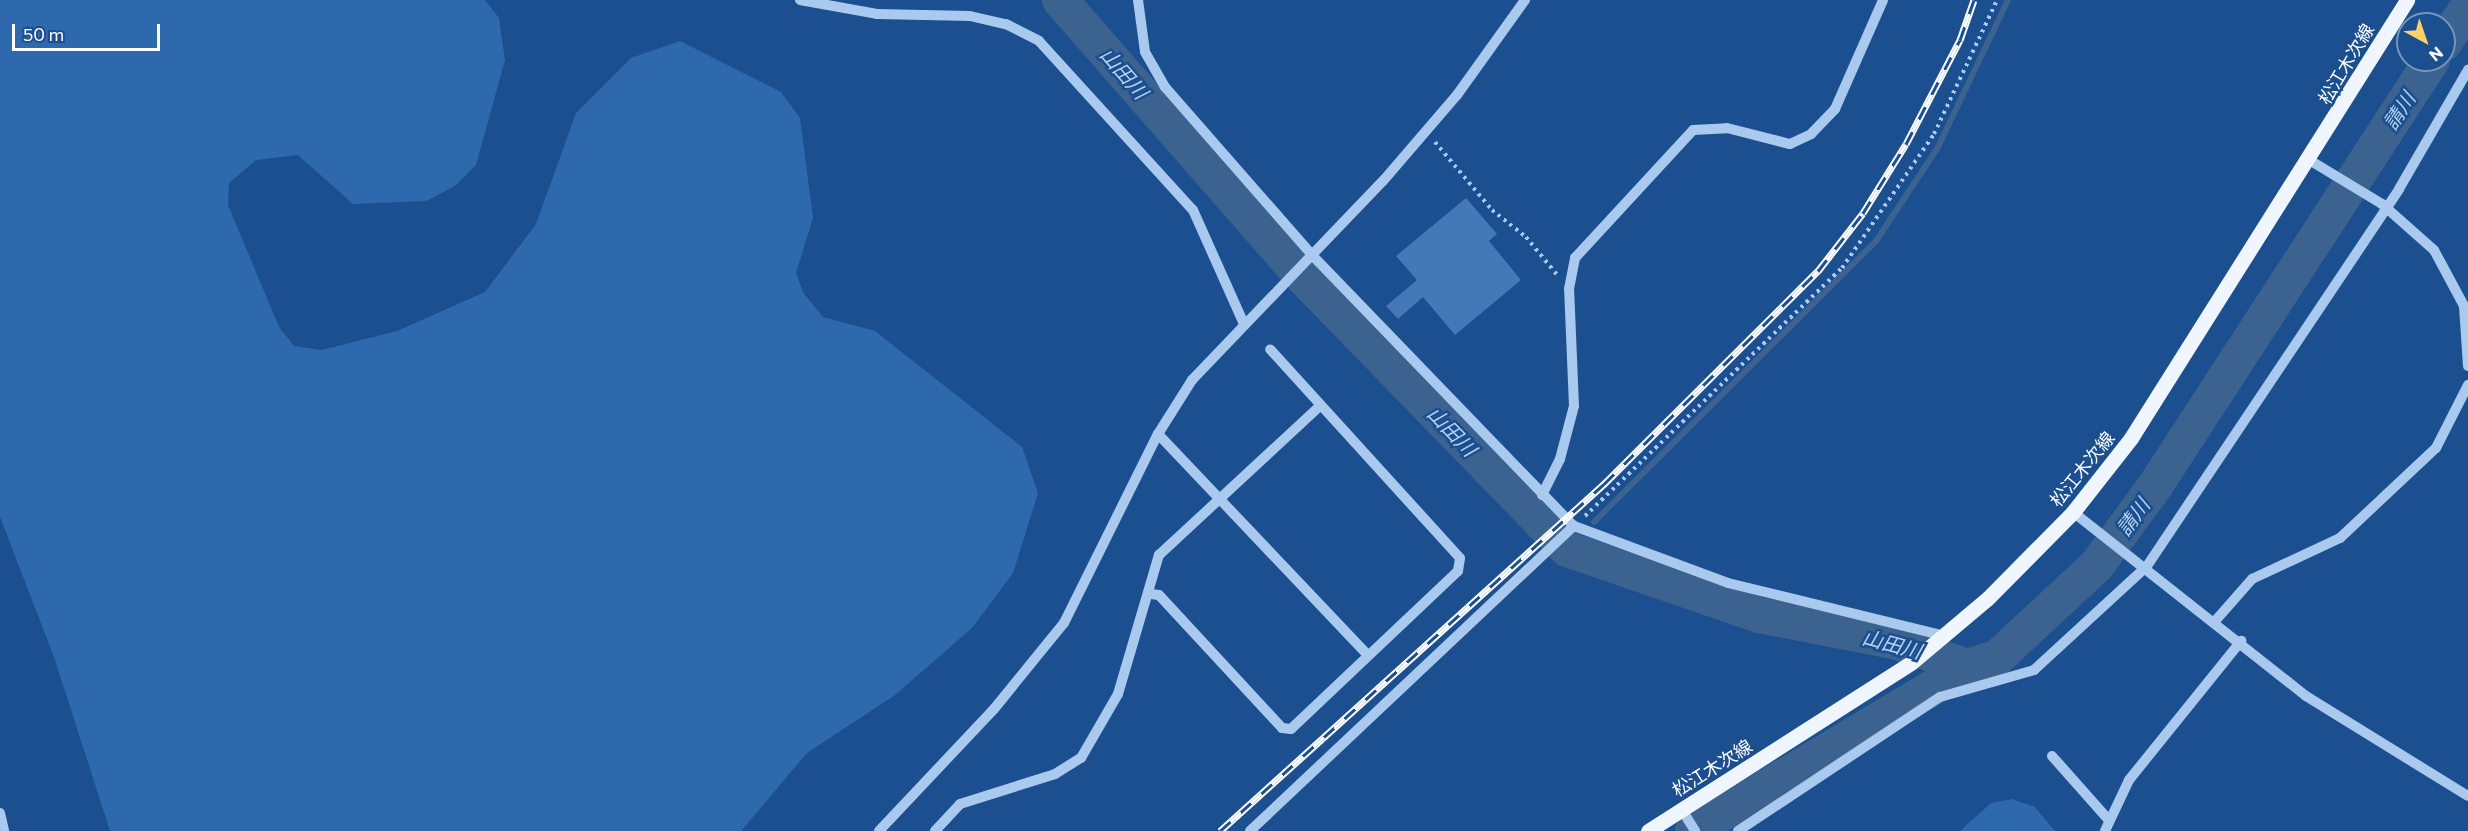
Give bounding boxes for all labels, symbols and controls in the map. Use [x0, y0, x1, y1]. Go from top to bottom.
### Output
scale bar [15, 12, 164, 50]
north arrow [2396, 12, 2456, 72]
street label: 松江木次線 [2314, 20, 2378, 108]
text: 50 m [23, 23, 64, 45]
water label: 山田川 [1095, 42, 1153, 104]
text: N [2426, 44, 2447, 66]
water label: 請川 [2378, 88, 2420, 134]
water label: 山田川 [1423, 401, 1481, 461]
street label: 松江木次線 [2045, 427, 2119, 511]
water label: 請川 [2112, 494, 2154, 540]
water label: 山田川 [1860, 625, 1924, 663]
street label: 松江木次線 [1668, 735, 1756, 801]

